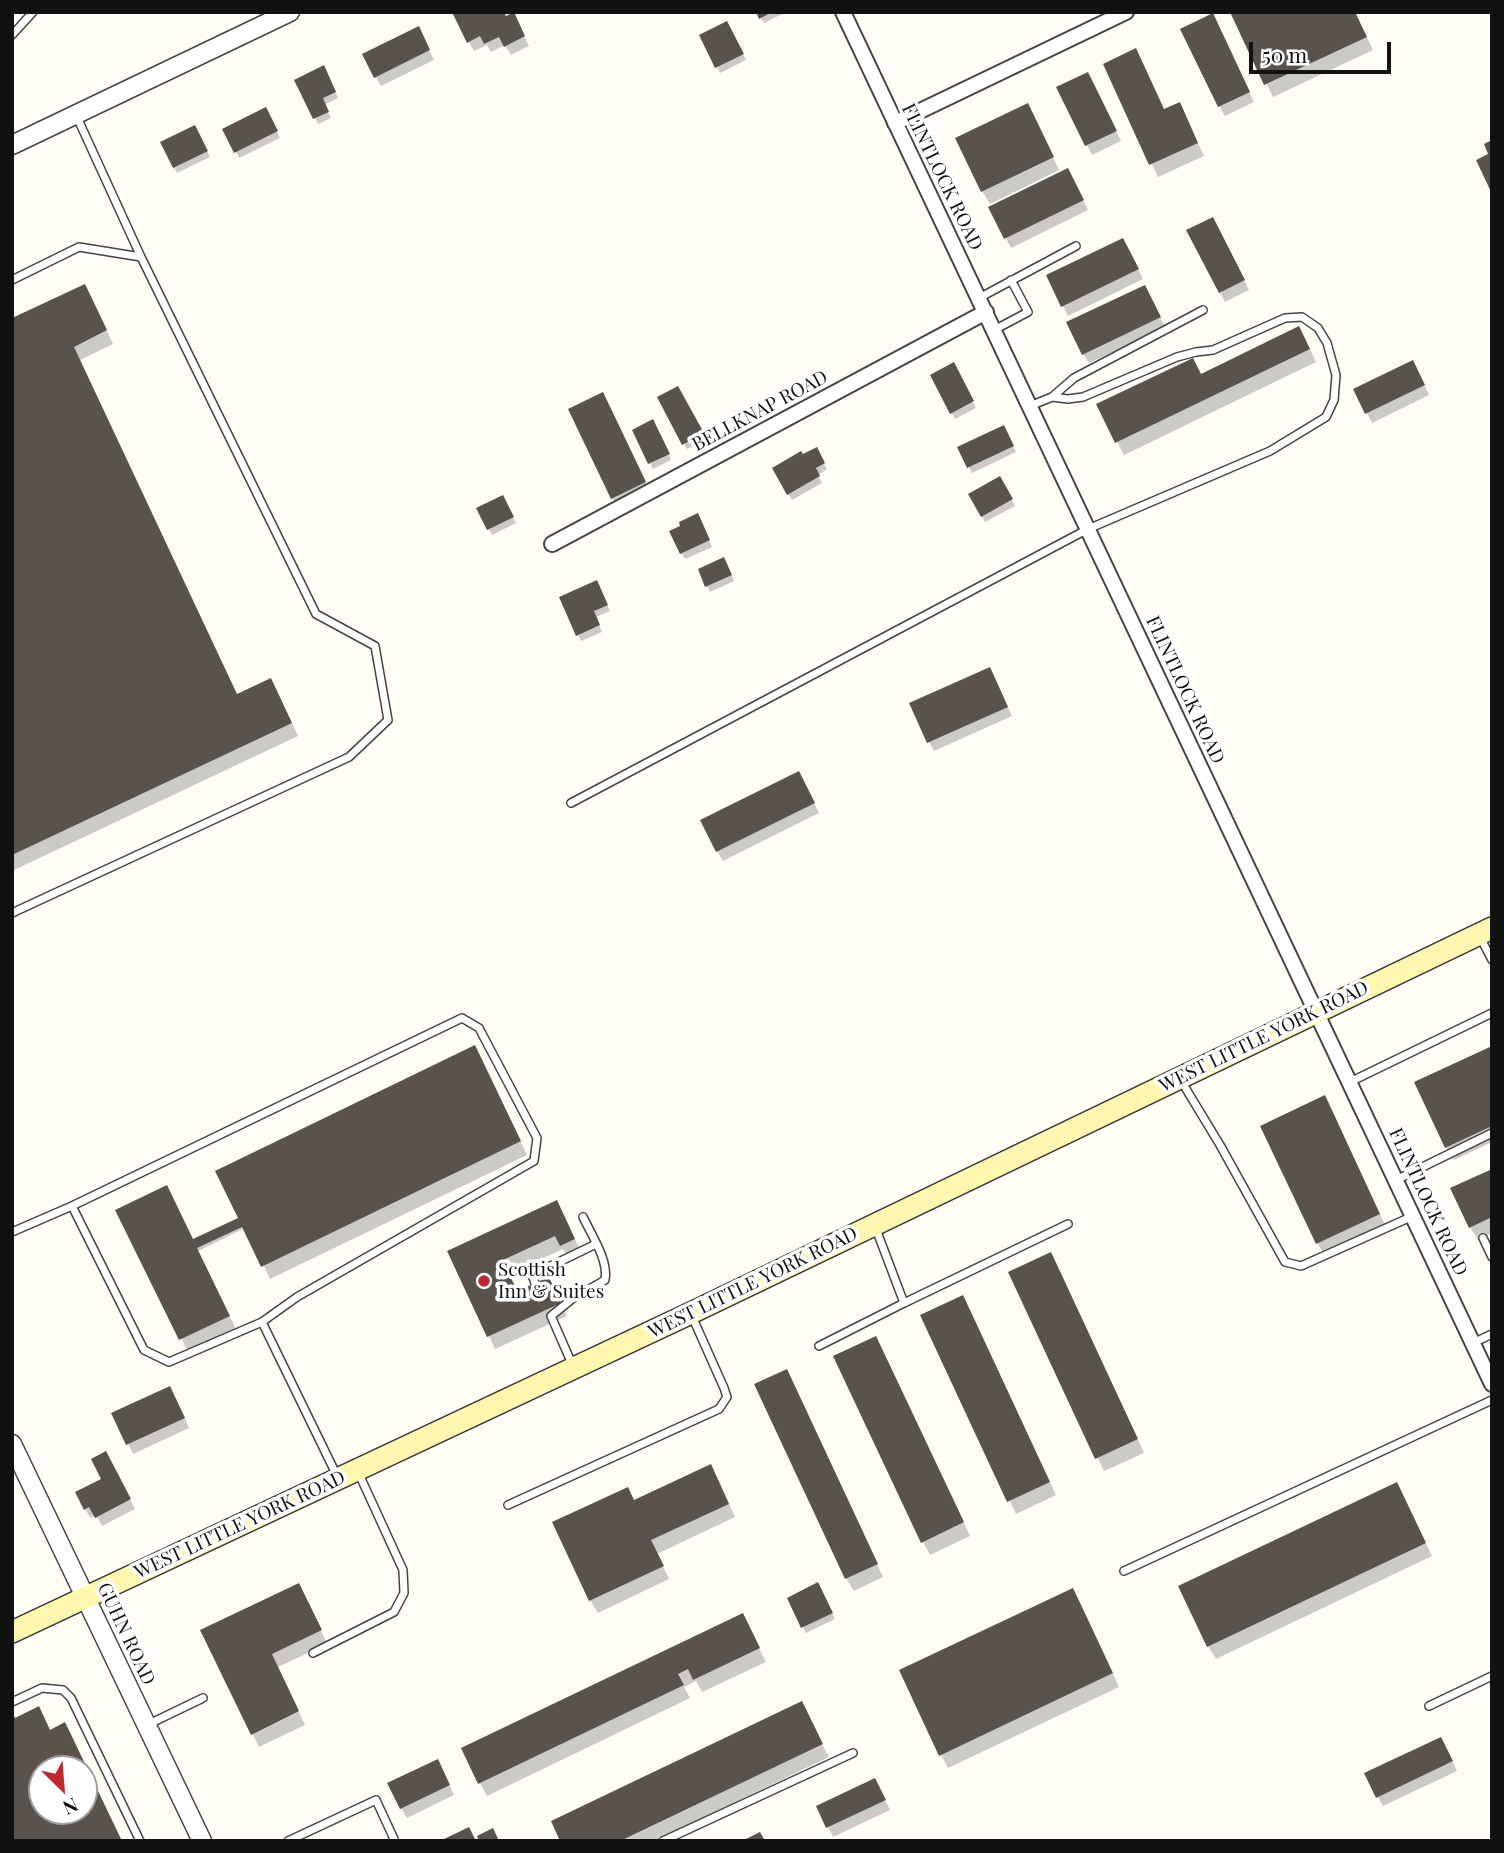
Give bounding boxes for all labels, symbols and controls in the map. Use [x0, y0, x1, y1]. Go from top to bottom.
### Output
scale bar [1252, 28, 1394, 72]
text: 50 m [1262, 40, 1307, 68]
street label: FLINTLOCK ROAD [897, 100, 987, 254]
street label: BELLKNAP ROAD [688, 366, 832, 456]
street label: FLINTLOCK ROAD [1141, 612, 1229, 768]
street label: WEST LITTLE YORK ROAD [1156, 976, 1372, 1098]
street label: FLINTLOCK ROAD [1384, 1124, 1472, 1280]
street label: WEST LITTLE YORK ROAD [645, 1222, 861, 1344]
place label: Scottish Inn & Suites [498, 1259, 604, 1303]
marker: Scottish Inn & Suites [476, 1273, 492, 1289]
street label: WEST LITTLE YORK ROAD [131, 1466, 349, 1584]
street label: GUHN ROAD [92, 1579, 160, 1689]
north arrow [28, 1755, 98, 1825]
text: N [59, 1793, 83, 1822]

